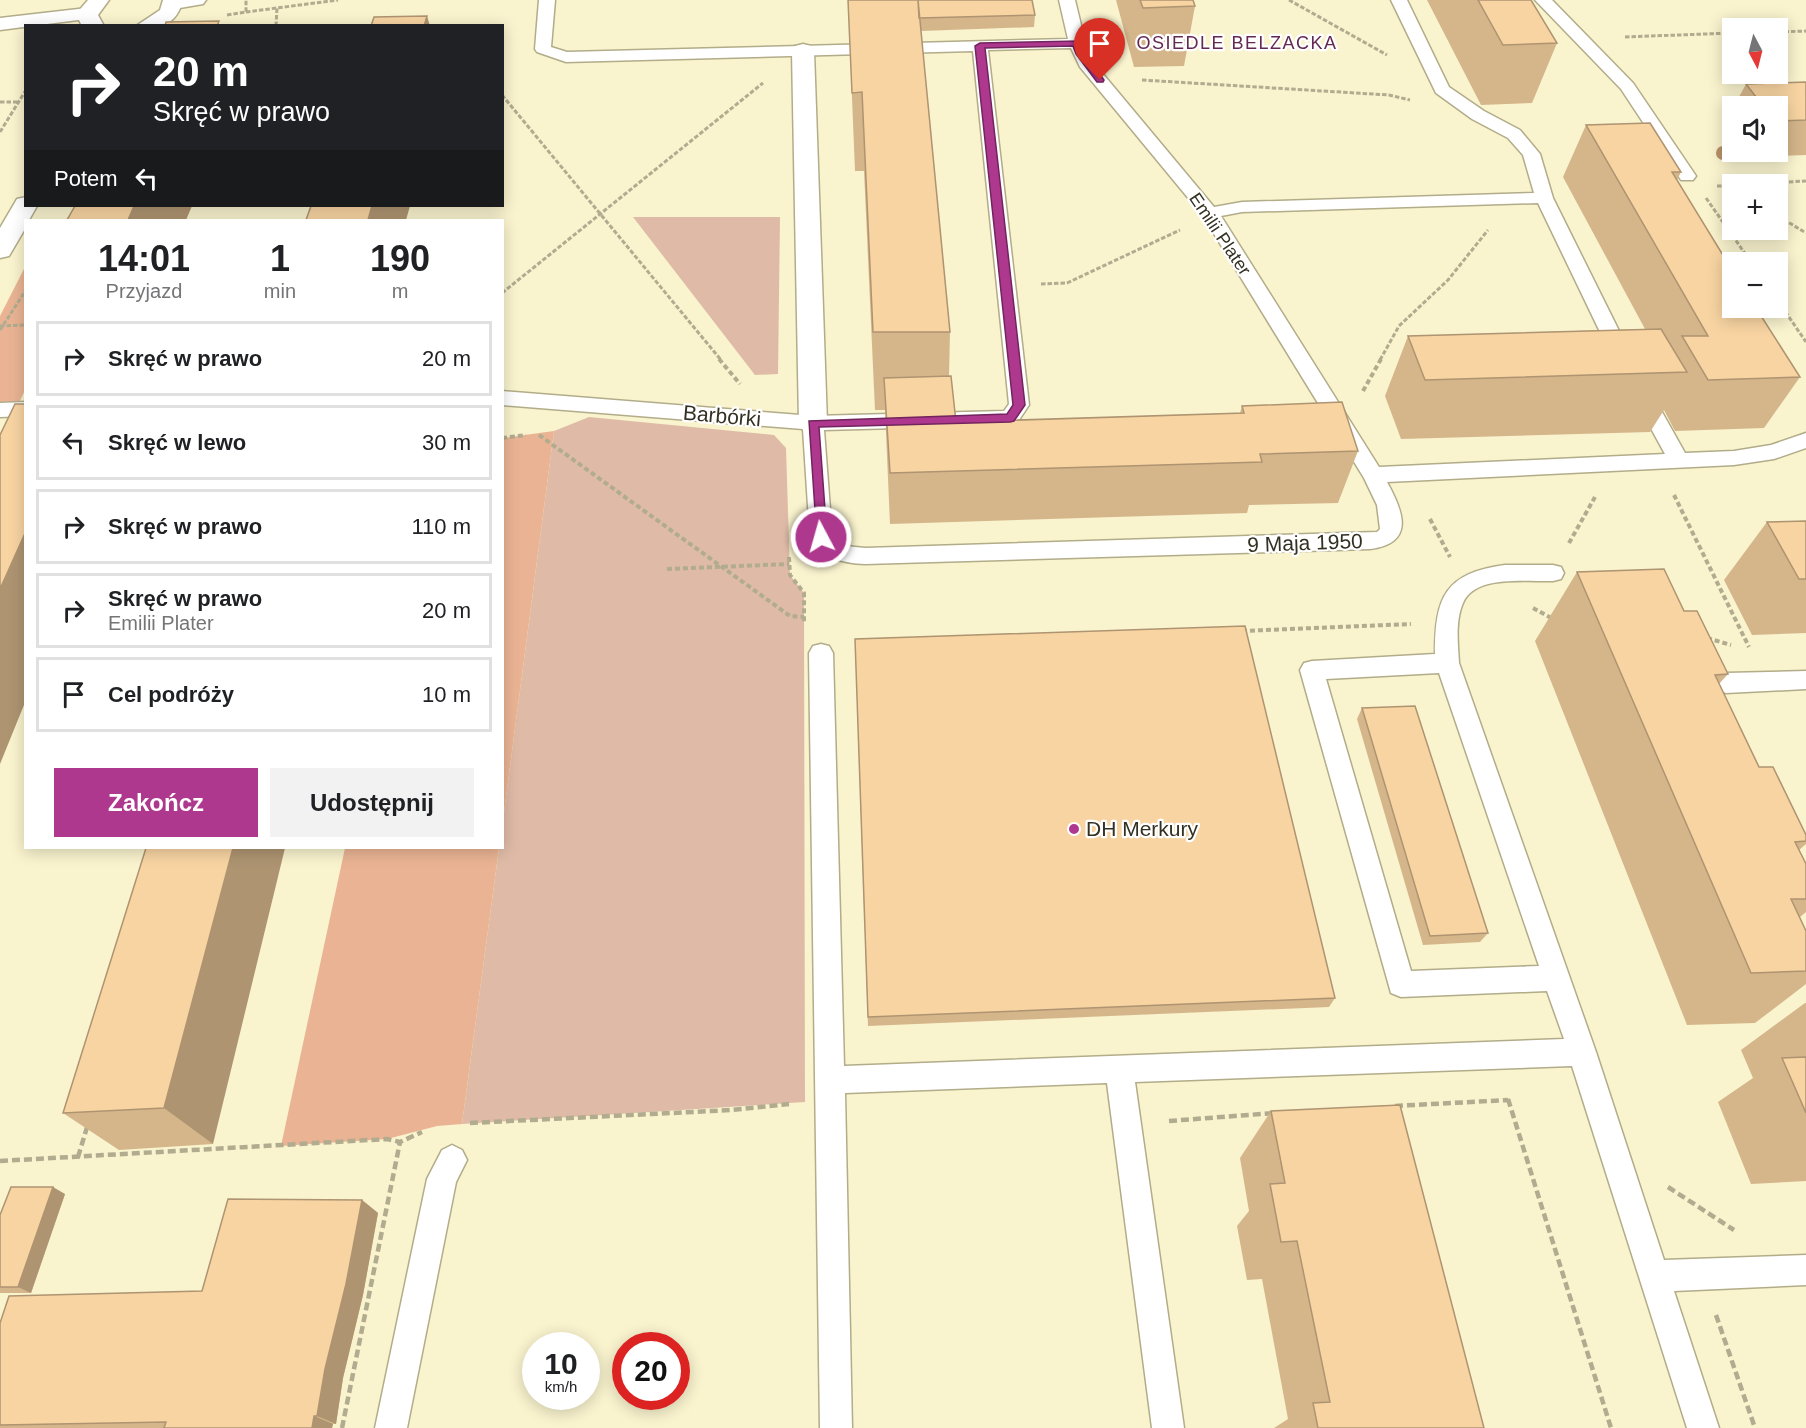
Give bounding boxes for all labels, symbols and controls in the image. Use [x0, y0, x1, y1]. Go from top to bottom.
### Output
pin [1074, 18, 1125, 80]
north arrow [1722, 18, 1788, 84]
map controls [1722, 18, 1788, 318]
icon: arrive [1083, 27, 1116, 60]
district label: OSIEDLE BELZACKA [1136, 33, 1338, 53]
icon: right [54, 48, 132, 126]
text: 20 m [153, 48, 249, 95]
button: sound [1722, 96, 1788, 162]
text: Skręć w prawo [153, 97, 330, 127]
icon: left [130, 162, 163, 195]
text: Potem [54, 166, 118, 191]
button: + [1722, 174, 1788, 240]
street label: Emilii Plater [1185, 189, 1255, 279]
text: 14:01 [98, 238, 190, 279]
text: 1 [270, 238, 290, 279]
text: 190 [370, 238, 430, 279]
button: − [1722, 252, 1788, 318]
text: Przyjazd [106, 280, 182, 302]
text: min [264, 280, 296, 302]
text: m [392, 280, 408, 302]
icon: right [57, 342, 90, 375]
text: Skręć w prawo [108, 346, 262, 371]
text: 20 m [422, 346, 471, 371]
street label: Barbórki [682, 401, 762, 430]
icon: left [57, 426, 90, 459]
text: Skręć w lewo [108, 430, 246, 455]
text: 30 m [422, 430, 471, 455]
position arrow [789, 505, 853, 569]
icon: right [57, 510, 90, 543]
text: Skręć w prawo [108, 514, 262, 539]
text: 110 m [411, 514, 471, 539]
street label: 9 Maja 1950 [1247, 529, 1363, 556]
text: Skręć w prawo [108, 586, 262, 611]
icon: right [57, 594, 90, 627]
text: 20 m [422, 598, 471, 623]
text: Emilii Plater [108, 612, 214, 634]
icon: arrive [57, 678, 90, 711]
text: Cel podróży [108, 682, 234, 707]
text: 10 m [422, 682, 471, 707]
button: Zakończ [54, 768, 258, 837]
button: Udostępnij [270, 768, 474, 837]
place label: DH Merkury [1086, 817, 1199, 840]
marker: DH Merkury [1067, 822, 1081, 836]
speed limit sign: 20 [612, 1332, 690, 1410]
text: 10 [544, 1347, 578, 1380]
text: km/h [545, 1378, 577, 1395]

